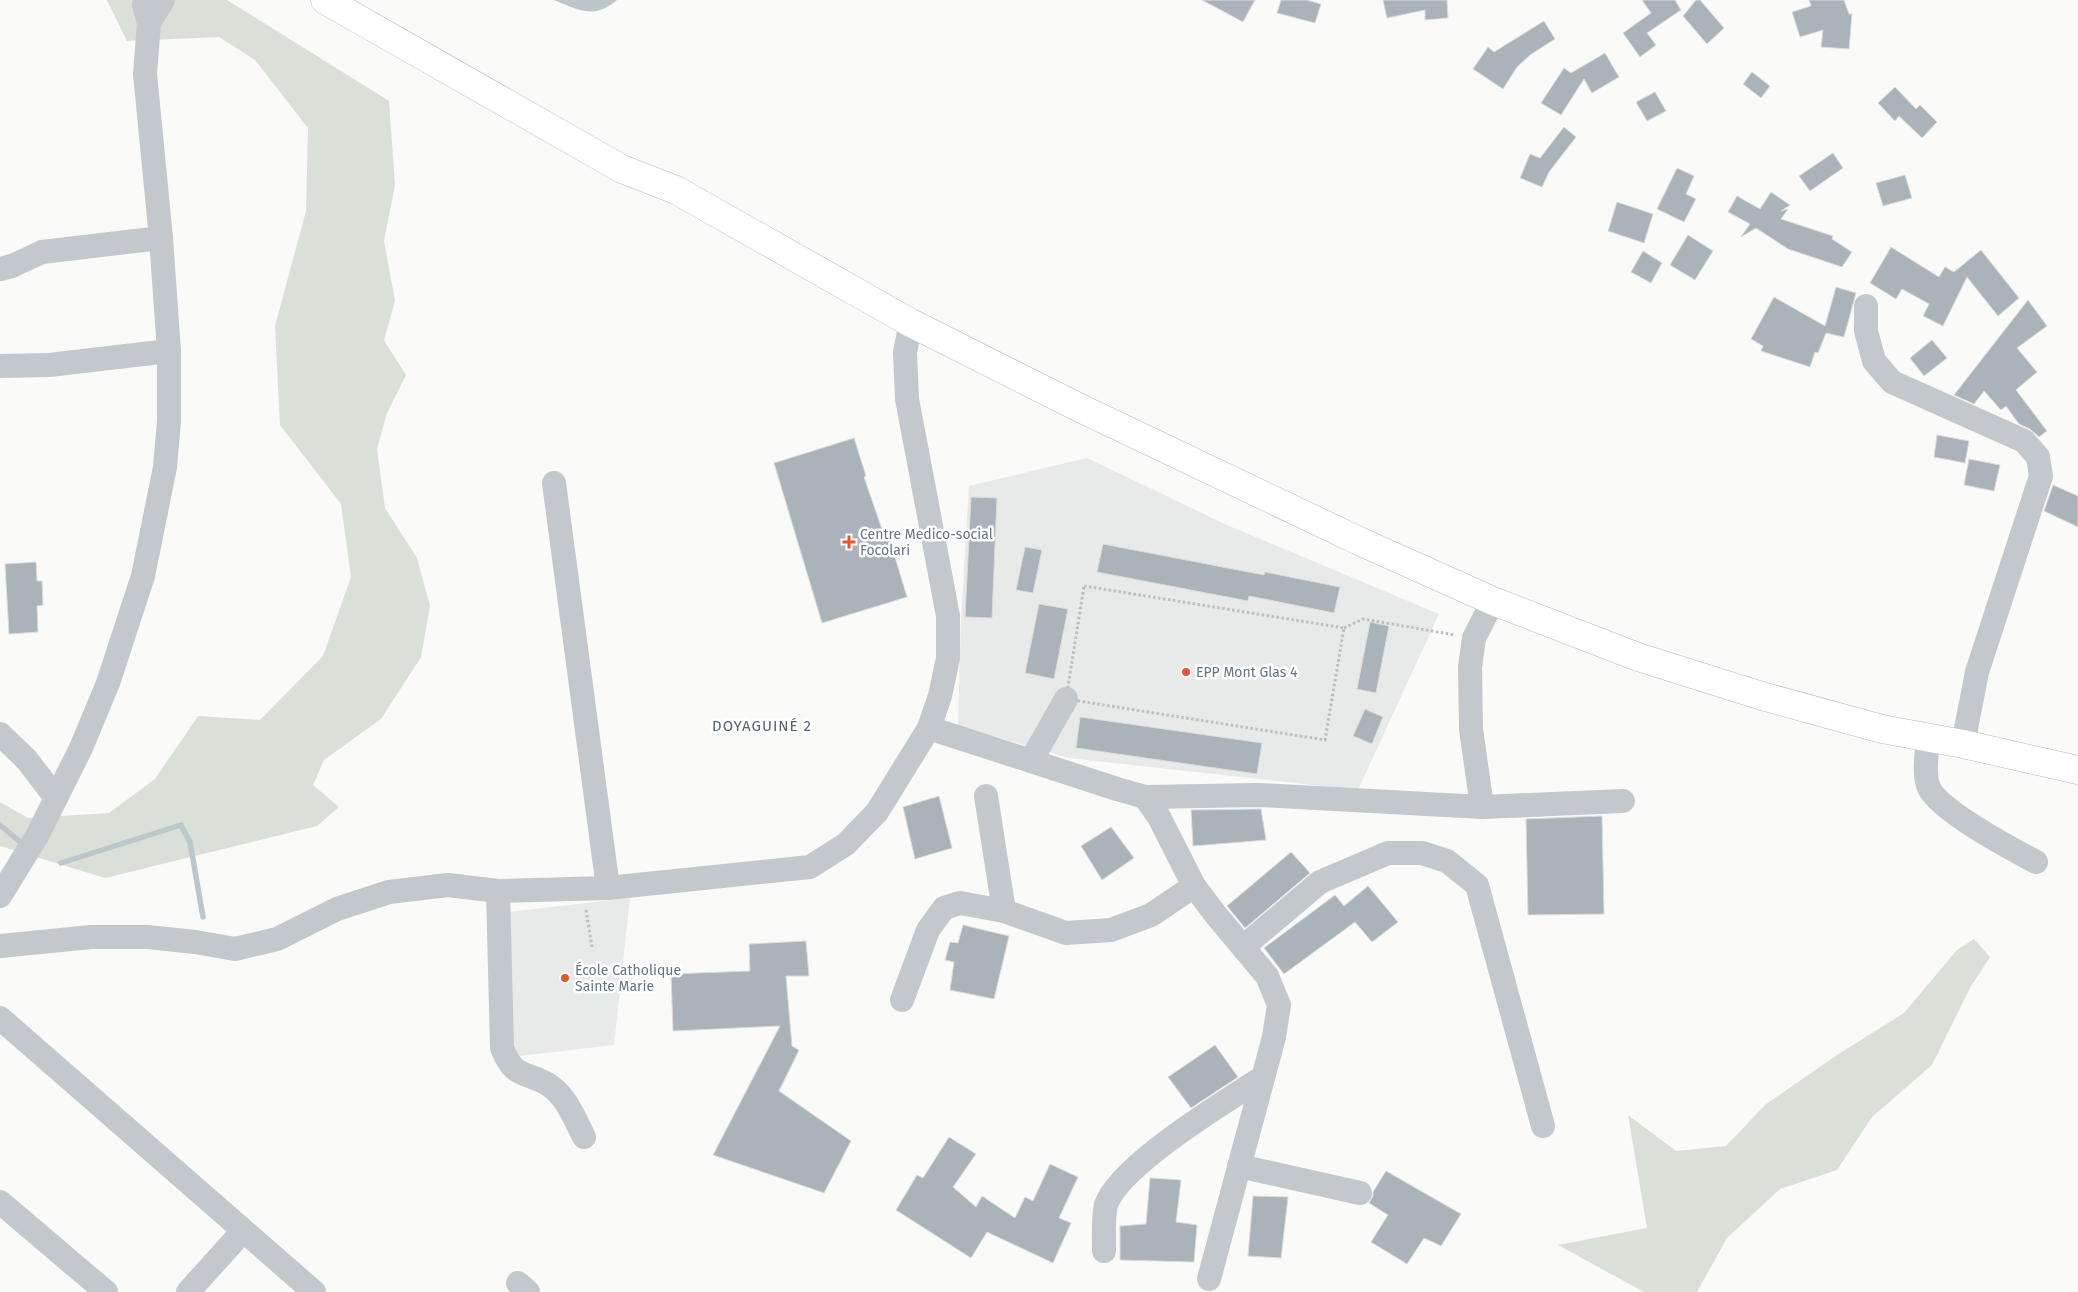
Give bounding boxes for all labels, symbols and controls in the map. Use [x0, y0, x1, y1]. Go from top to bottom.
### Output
place label: Centre Medico-social Focolari [860, 526, 993, 559]
marker: Centre Medico-social Focolari [842, 535, 856, 549]
place label: EPP Mont Glas 4 [1196, 664, 1298, 681]
marker: EPP Mont Glas 4 [1180, 666, 1192, 678]
district label: DOYAGUINÉ 2 [712, 717, 812, 735]
place label: École Catholique Sainte Marie [575, 961, 681, 995]
marker: École Catholique Sainte Marie [559, 972, 571, 984]

